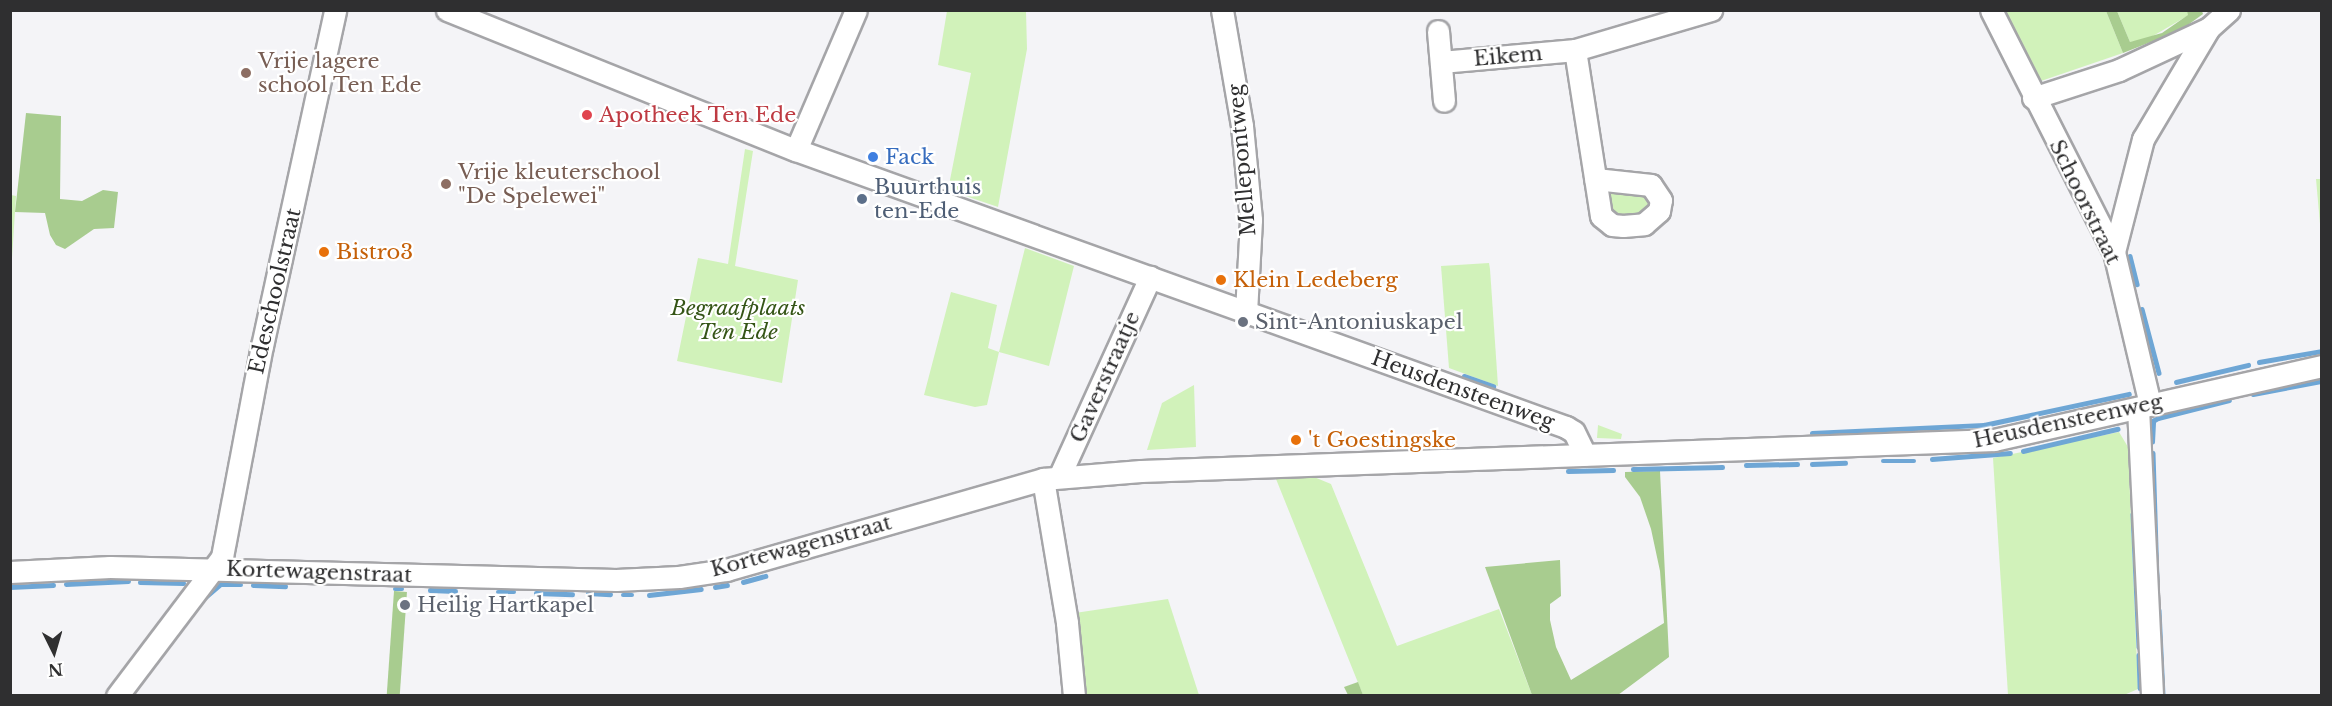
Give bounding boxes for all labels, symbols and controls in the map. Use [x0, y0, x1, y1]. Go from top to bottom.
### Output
street label: Eikem [1472, 40, 1544, 72]
place label: Vrije lagere school Ten Ede [258, 48, 422, 98]
marker: Vrije lagere school Ten Ede [239, 66, 253, 80]
street label: Mellepontweg [1223, 83, 1261, 237]
place label: Apotheek Ten Ede [599, 102, 797, 128]
marker: Apotheek Ten Ede [580, 108, 594, 122]
street label: Schoorstraat [2044, 136, 2126, 268]
place label: Fack [885, 144, 934, 170]
marker: Fack [866, 150, 880, 164]
place label: Vrije kleuterschool "De Spelewei" [458, 159, 660, 209]
place label: Buurthuis ten-Ede [874, 174, 981, 224]
marker: Vrije kleuterschool "De Spelewei" [439, 177, 453, 191]
marker: Buurthuis ten-Ede [855, 192, 869, 206]
street label: Edeschoolstraat [244, 206, 306, 376]
place label: Bistro3 [336, 239, 413, 265]
marker: Bistro3 [317, 245, 331, 259]
place label: Klein Ledeberg [1233, 267, 1398, 293]
marker: Klein Ledeberg [1214, 273, 1228, 287]
park label: Begraafplaats Ten Ede [671, 295, 805, 345]
street label: Gaverstraatje [1065, 307, 1145, 447]
place label: Sint-Antoniuskapel [1255, 309, 1463, 335]
marker: Sint-Antoniuskapel [1236, 315, 1250, 329]
street label: Heusdensteenweg [1368, 345, 1558, 435]
street label: Heusdensteenweg [1971, 389, 2165, 453]
place label: 't Goestingske [1308, 427, 1456, 453]
marker: 't Goestingske [1289, 433, 1303, 447]
street label: Kortewagenstraat [708, 510, 894, 582]
street label: Kortewagenstraat [226, 556, 412, 588]
place label: Heilig Hartkapel [417, 592, 594, 618]
marker: Heilig Hartkapel [398, 598, 412, 612]
north arrow [24, 622, 84, 682]
text: N [47, 659, 64, 681]

